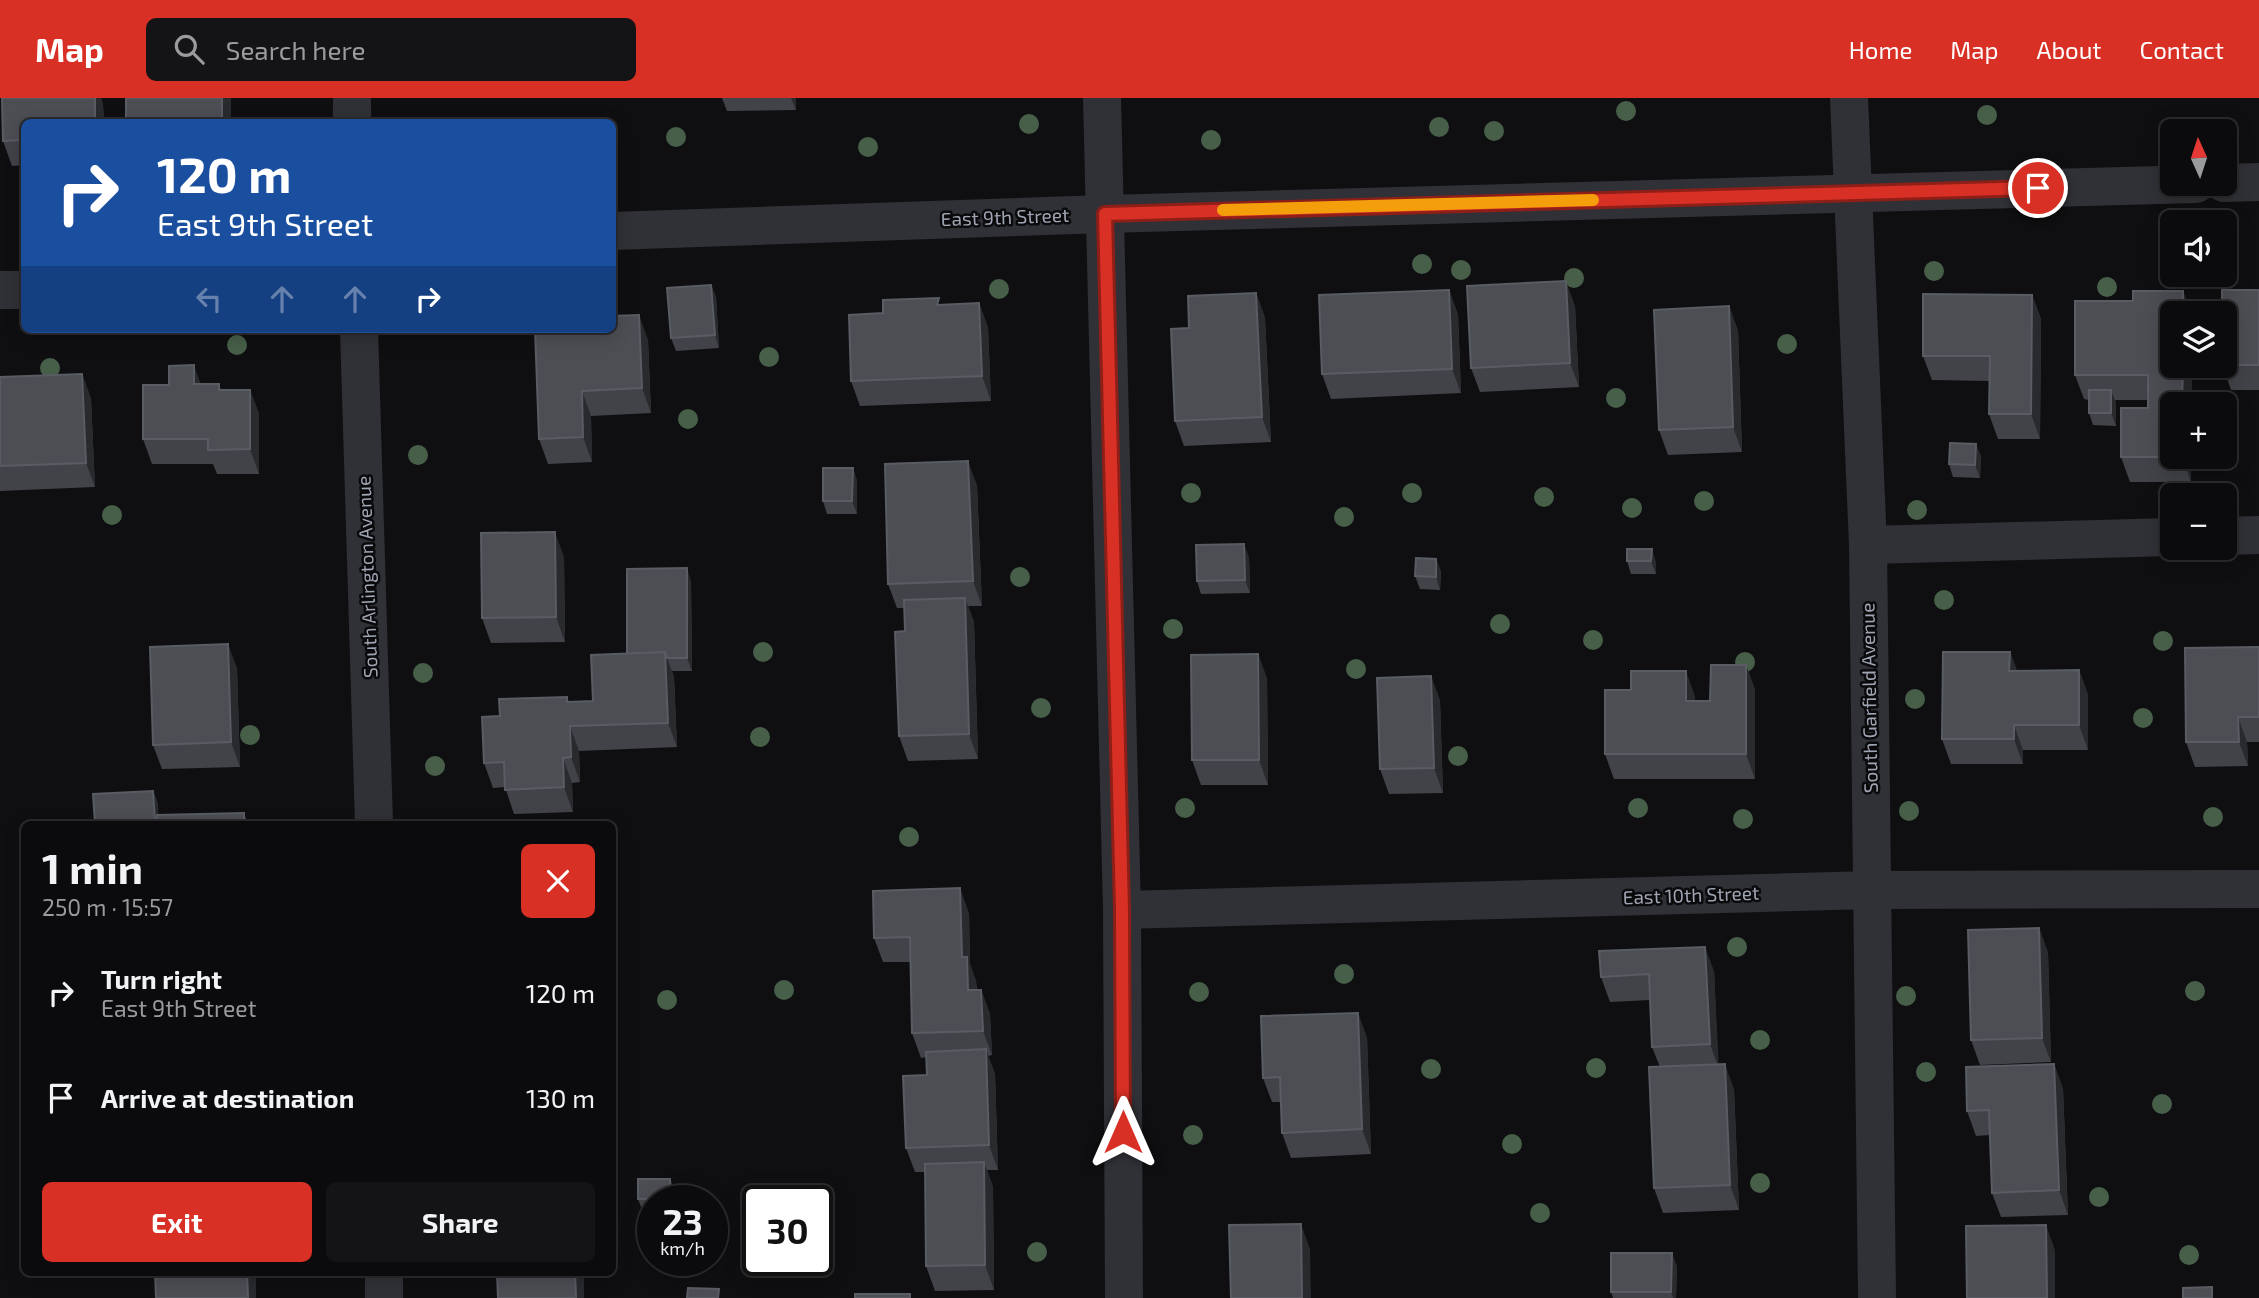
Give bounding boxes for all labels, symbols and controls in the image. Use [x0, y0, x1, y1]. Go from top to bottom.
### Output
search box [146, 18, 636, 81]
text: Map [35, 29, 104, 69]
icon: search [170, 30, 208, 68]
text: Search here [226, 34, 365, 65]
text: Home [1849, 35, 1912, 64]
text: Map [1950, 35, 1998, 64]
text: About [2036, 35, 2102, 64]
text: Contact [2140, 35, 2224, 64]
north arrow [2160, 119, 2236, 196]
map controls [2160, 119, 2237, 560]
text: 120 m [157, 144, 291, 203]
icon: right [42, 147, 133, 238]
pin [2008, 158, 2068, 218]
icon: arrive [2019, 169, 2057, 207]
street label: East 9th Street [940, 203, 1070, 230]
text: East 9th Street [157, 204, 373, 242]
button: sound [2160, 210, 2237, 287]
icon: left [190, 280, 228, 318]
icon: ahead [263, 280, 301, 318]
icon: ahead [336, 280, 374, 318]
icon: right [409, 280, 447, 318]
button: layers [2160, 301, 2237, 378]
button: + [2160, 392, 2237, 469]
street label: South Arlington Avenue [351, 476, 382, 679]
button: − [2160, 483, 2237, 560]
street label: South Garfield Avenue [1855, 603, 1882, 793]
text: 1 min [42, 842, 143, 892]
button: close [521, 844, 595, 918]
street label: East 10th Street [1622, 881, 1760, 908]
text: 250 m · 15:57 [42, 893, 173, 921]
text: Turn right [101, 963, 222, 994]
icon: right [42, 974, 80, 1012]
text: 120 m [526, 977, 595, 1008]
text: East 9th Street [101, 994, 256, 1022]
icon: arrive [42, 1079, 80, 1117]
text: Arrive at destination [101, 1082, 354, 1113]
text: 130 m [526, 1082, 595, 1113]
position arrow [1086, 1095, 1160, 1169]
button: Exit [42, 1182, 312, 1262]
button: Share [326, 1182, 595, 1262]
speed limit sign: 30 [742, 1185, 833, 1276]
text: 23 [662, 1200, 703, 1242]
text: km/h [660, 1237, 705, 1259]

